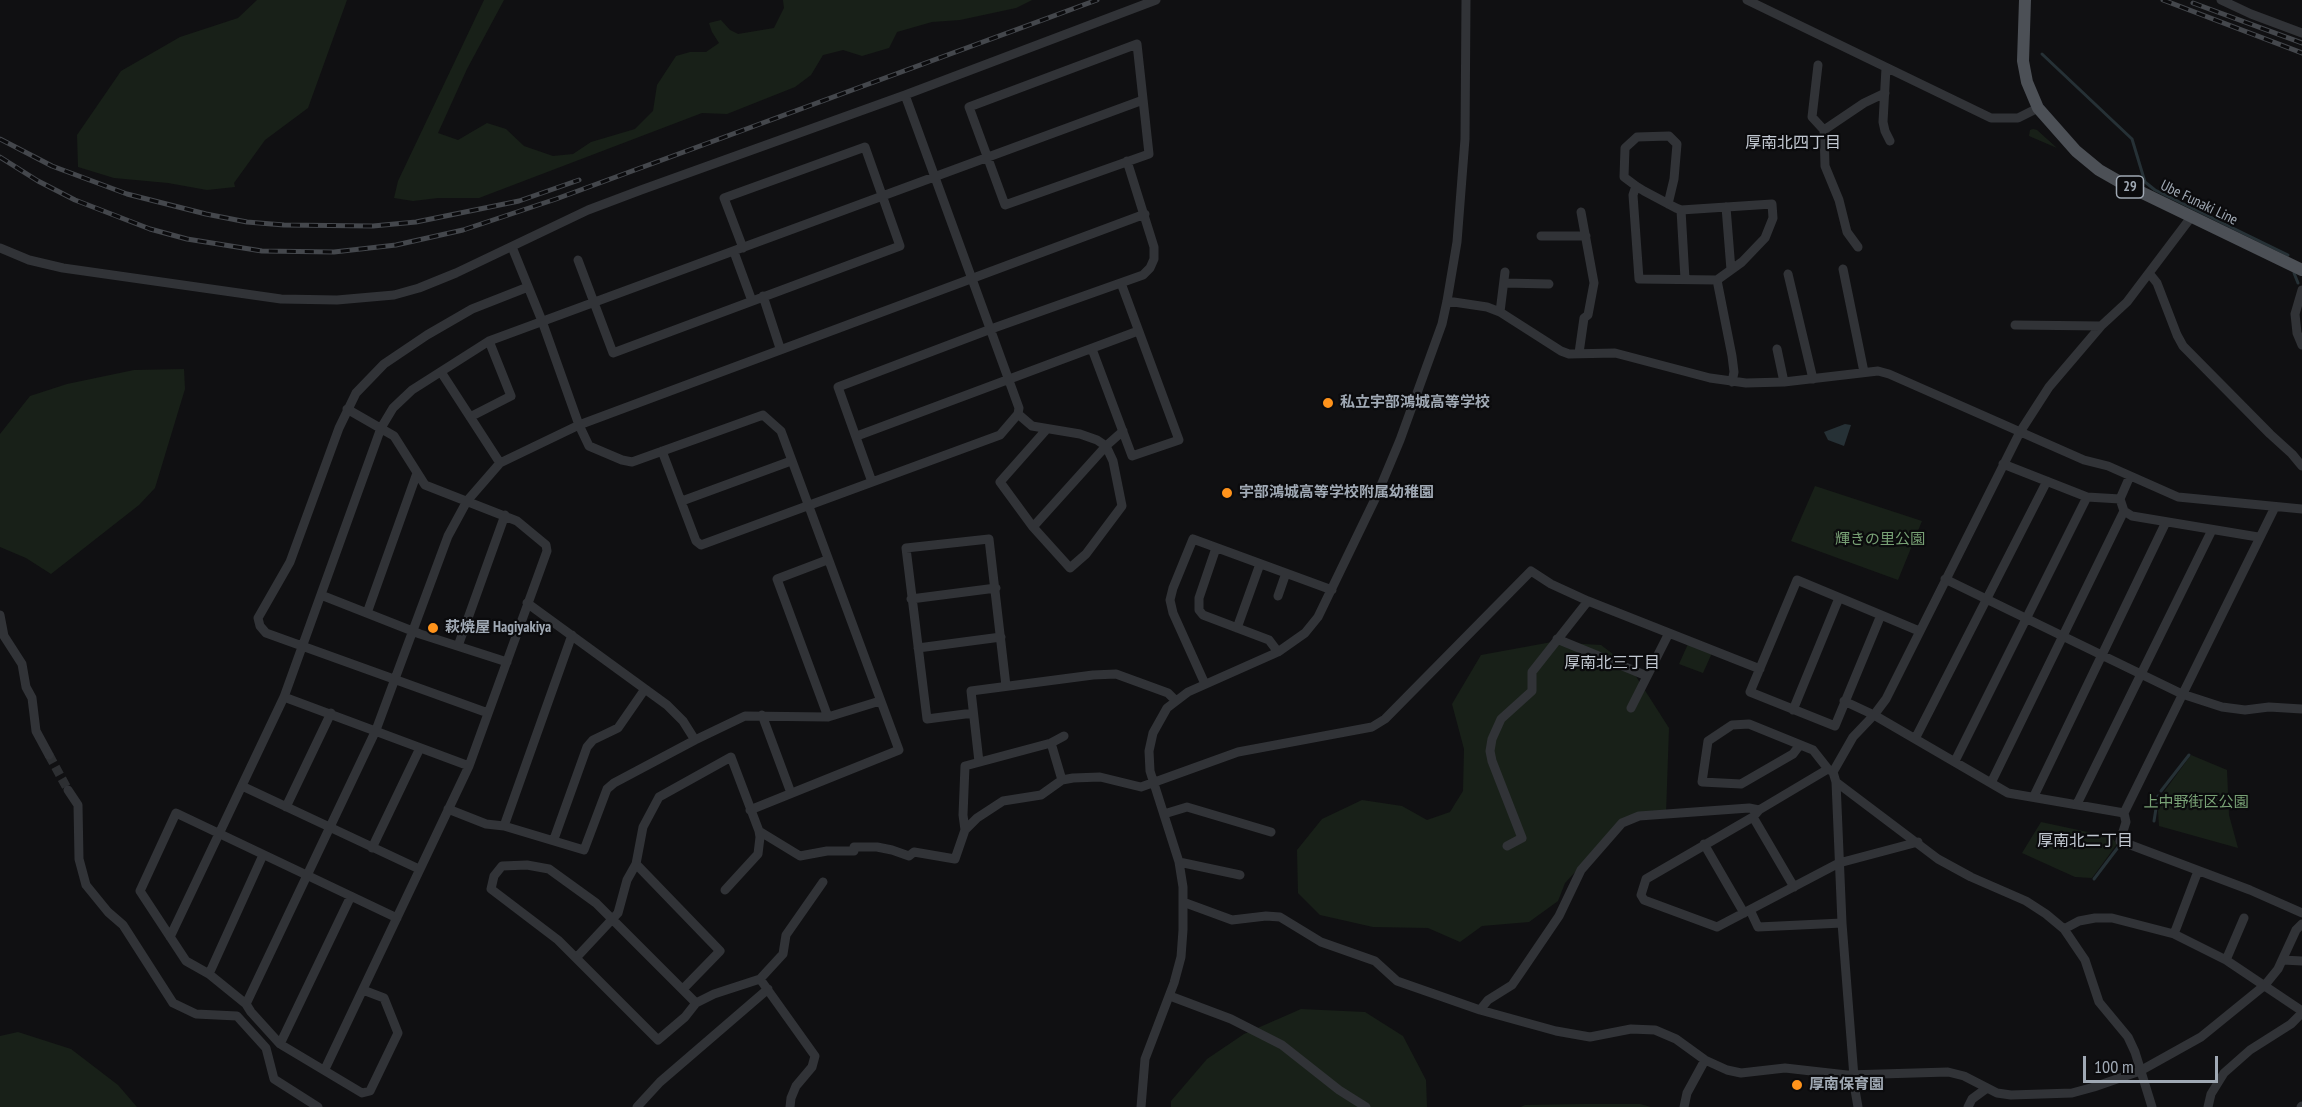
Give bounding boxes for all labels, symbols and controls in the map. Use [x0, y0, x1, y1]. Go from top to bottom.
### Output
district label: 厚南北四丁目 [1745, 133, 1841, 153]
road number: 29 [2116, 176, 2144, 198]
street label: Ube Funaki Line [2158, 177, 2240, 229]
place label: 私立宇部鴻城高等学校 [1340, 394, 1490, 412]
marker: 私立宇部鴻城高等学校 [1321, 396, 1335, 410]
place label: 宇部鴻城高等学校附属幼稚園 [1239, 484, 1434, 502]
marker: 宇部鴻城高等学校附属幼稚園 [1220, 486, 1234, 500]
park label: 輝きの里公園 [1835, 531, 1925, 549]
place label: 萩焼屋 Hagiyakiya [445, 619, 551, 637]
marker: 萩焼屋 Hagiyakiya [426, 621, 440, 635]
district label: 厚南北三丁目 [1564, 653, 1660, 673]
park label: 上中野街区公園 [2144, 794, 2248, 812]
district label: 厚南北二丁目 [2037, 831, 2133, 851]
scale bar [2086, 1044, 2221, 1082]
text: 100 m [2094, 1055, 2134, 1078]
place label: 厚南保育園 [1809, 1076, 1884, 1094]
marker: 厚南保育園 [1790, 1078, 1804, 1092]

